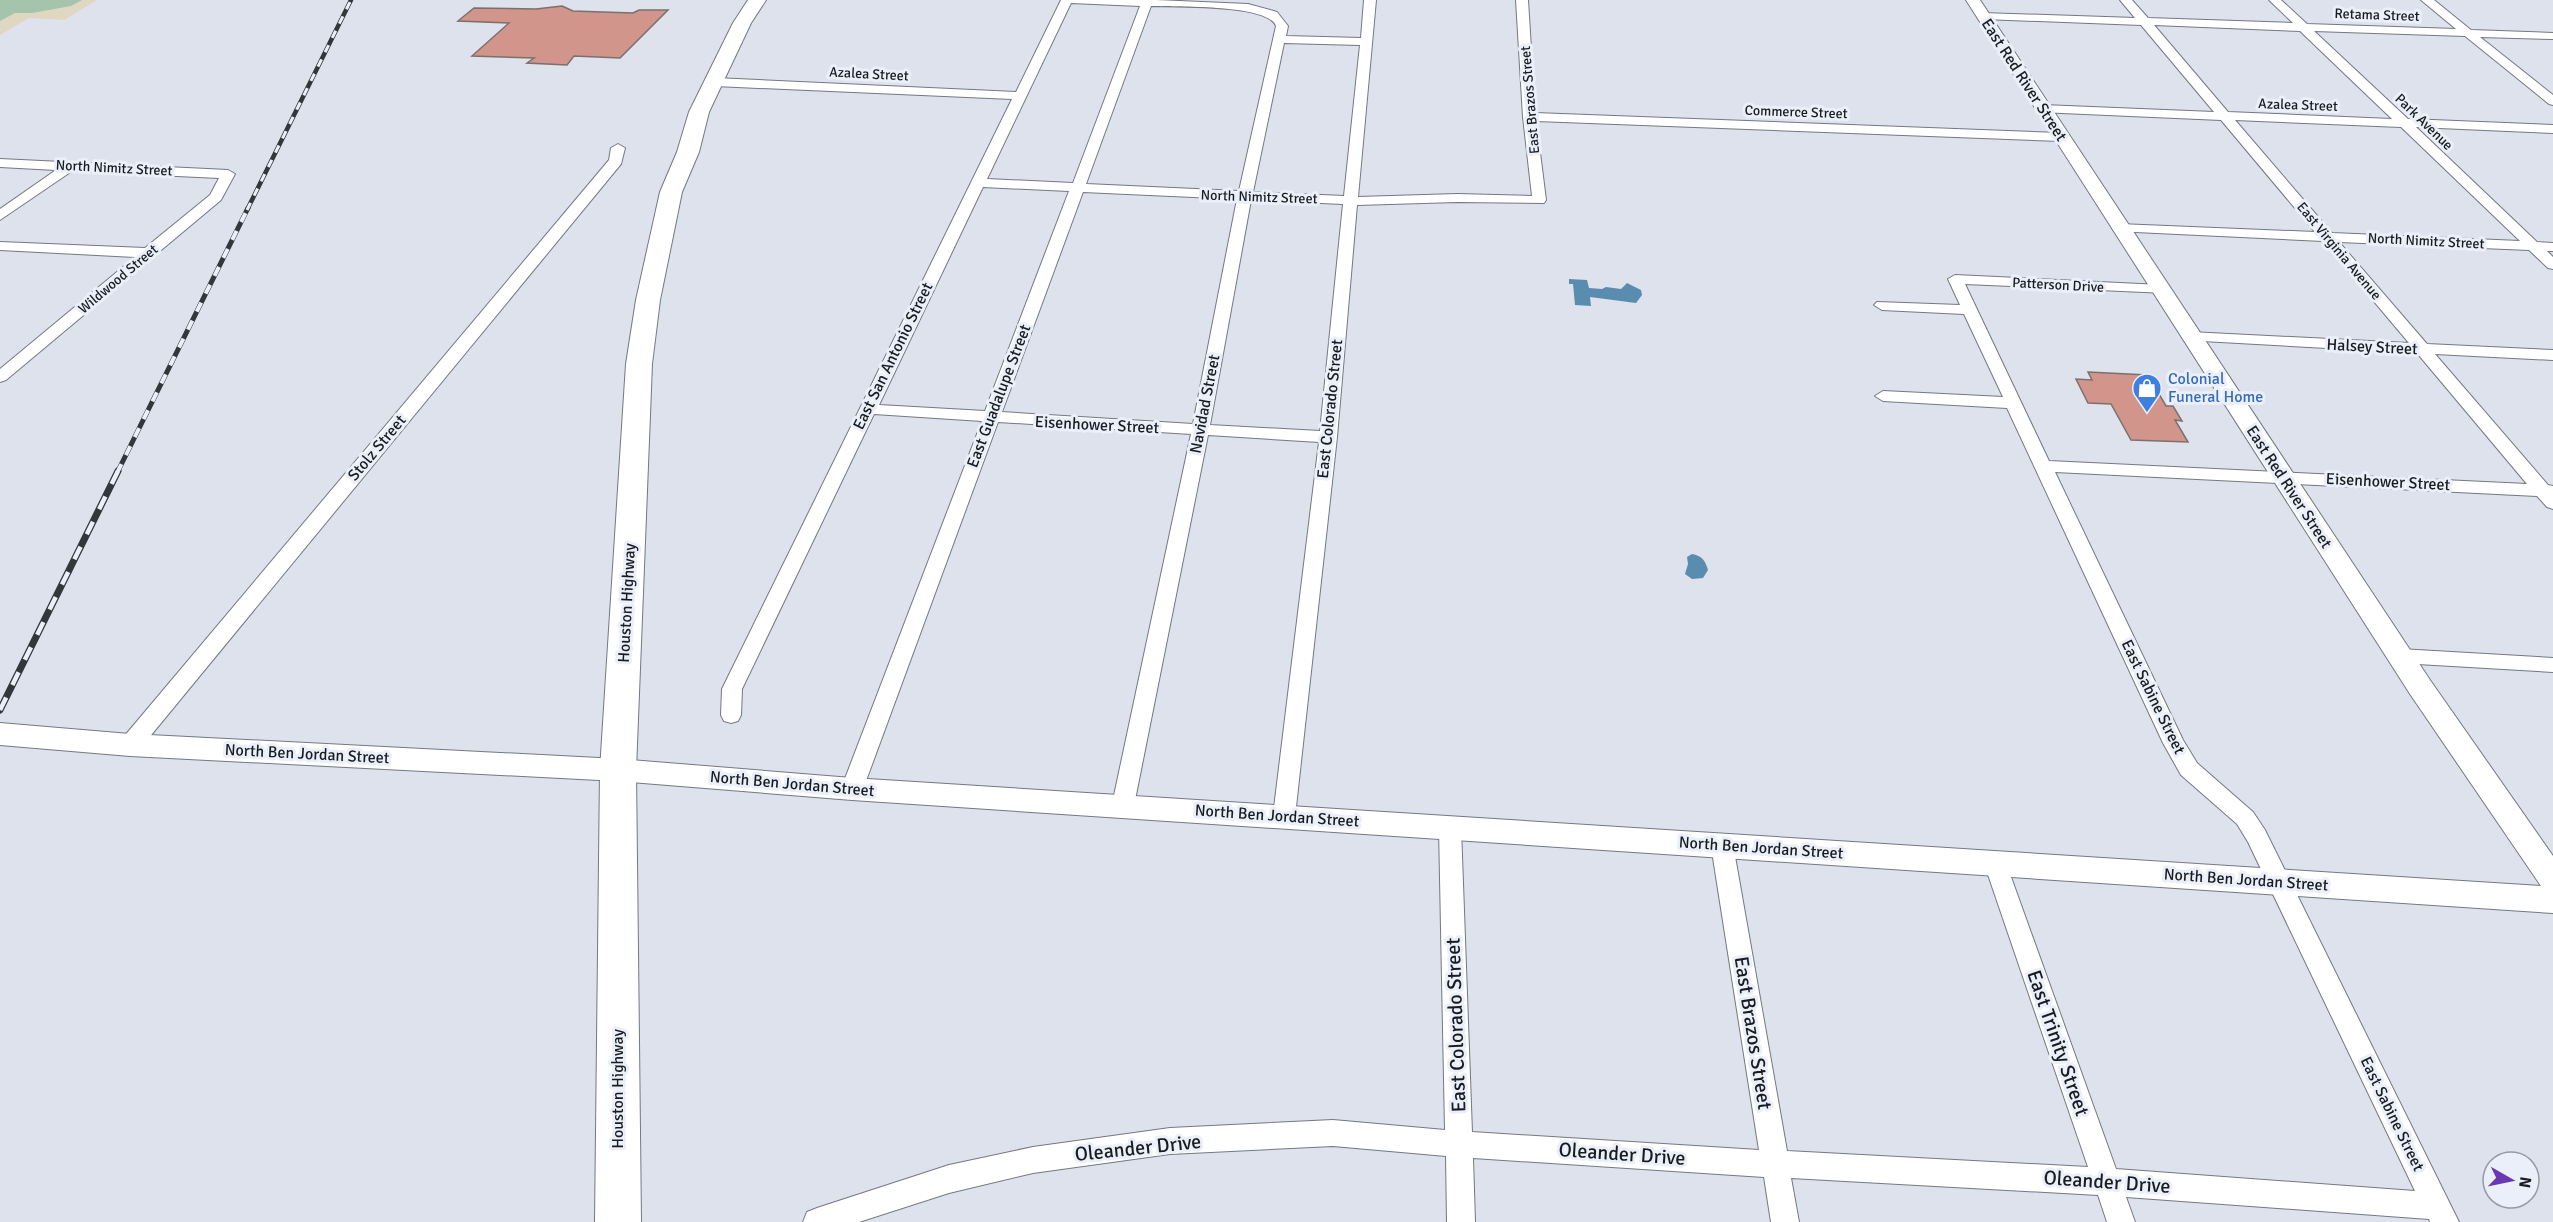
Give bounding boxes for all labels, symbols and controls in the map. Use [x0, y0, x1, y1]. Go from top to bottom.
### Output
street label: Retama Street [2334, 5, 2420, 25]
street label: East Red River Street [1977, 15, 2071, 146]
street label: East Brazos Street [1517, 45, 1543, 155]
street label: Azalea Street [829, 63, 909, 85]
street label: Park Avenue [2392, 90, 2456, 154]
street label: Azalea Street [2258, 95, 2338, 115]
street label: Commerce Street [1744, 102, 1848, 122]
street label: North Nimitz Street [55, 156, 173, 180]
street label: North Nimitz Street [1200, 186, 1318, 208]
street label: East Virginia Avenue [2293, 199, 2385, 303]
street label: North Nimitz Street [2367, 229, 2485, 253]
street label: Wildwood Street [75, 241, 161, 317]
street label: Patterson Drive [2012, 274, 2104, 296]
street label: East San Antonio Street [849, 279, 938, 433]
street label: East Guadalupe Street [962, 321, 1036, 470]
street label: Halsey Street [2326, 335, 2418, 359]
street label: East Colorado Street [1313, 338, 1347, 480]
street label: Navidad Street [1186, 352, 1224, 455]
place label: Colonial Funeral Home [2168, 369, 2263, 407]
shop icon: Colonial Funeral Home [2131, 372, 2163, 414]
street label: Stolz Street [344, 411, 411, 485]
street label: Eisenhower Street [1034, 412, 1160, 438]
street label: East Red River Street [2242, 422, 2336, 553]
street label: Eisenhower Street [2325, 469, 2451, 495]
street label: Houston Highway [614, 542, 640, 663]
street label: East Sabine Street [2117, 636, 2190, 758]
street label: North Ben Jordan Street [224, 740, 390, 768]
street label: North Ben Jordan Street [709, 767, 875, 801]
street label: North Ben Jordan Street [1194, 800, 1360, 832]
street label: North Ben Jordan Street [1678, 832, 1844, 864]
street label: North Ben Jordan Street [2163, 864, 2329, 896]
street label: East Colorado Street [1440, 937, 1472, 1113]
street label: East Brazos Street [1729, 955, 1777, 1111]
street label: East Trinity Street [2021, 967, 2095, 1119]
street label: Houston Highway [608, 1029, 628, 1149]
street label: East Sabine Street [2356, 1053, 2429, 1175]
street label: Oleander Drive [1074, 1129, 1202, 1167]
street label: Oleander Drive [1558, 1137, 1686, 1171]
north arrow [2481, 1150, 2541, 1210]
street label: Oleander Drive [2043, 1165, 2171, 1199]
text: N [2514, 1175, 2536, 1189]

